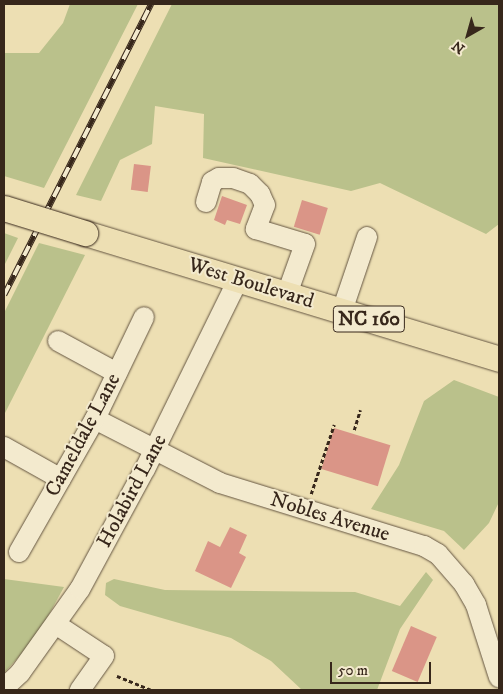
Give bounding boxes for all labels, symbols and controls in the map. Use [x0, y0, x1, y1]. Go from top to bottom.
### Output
north arrow [443, 10, 493, 60]
text: N [449, 36, 469, 57]
street label: West Boulevard [185, 252, 317, 314]
road number: NC 160 [333, 302, 405, 336]
street label: Cameldale Lane [40, 369, 126, 501]
street label: Holabird Lane [92, 430, 172, 552]
street label: Nobles Avenue [267, 487, 393, 547]
scale bar [333, 652, 434, 684]
text: 50 m [338, 661, 368, 680]

